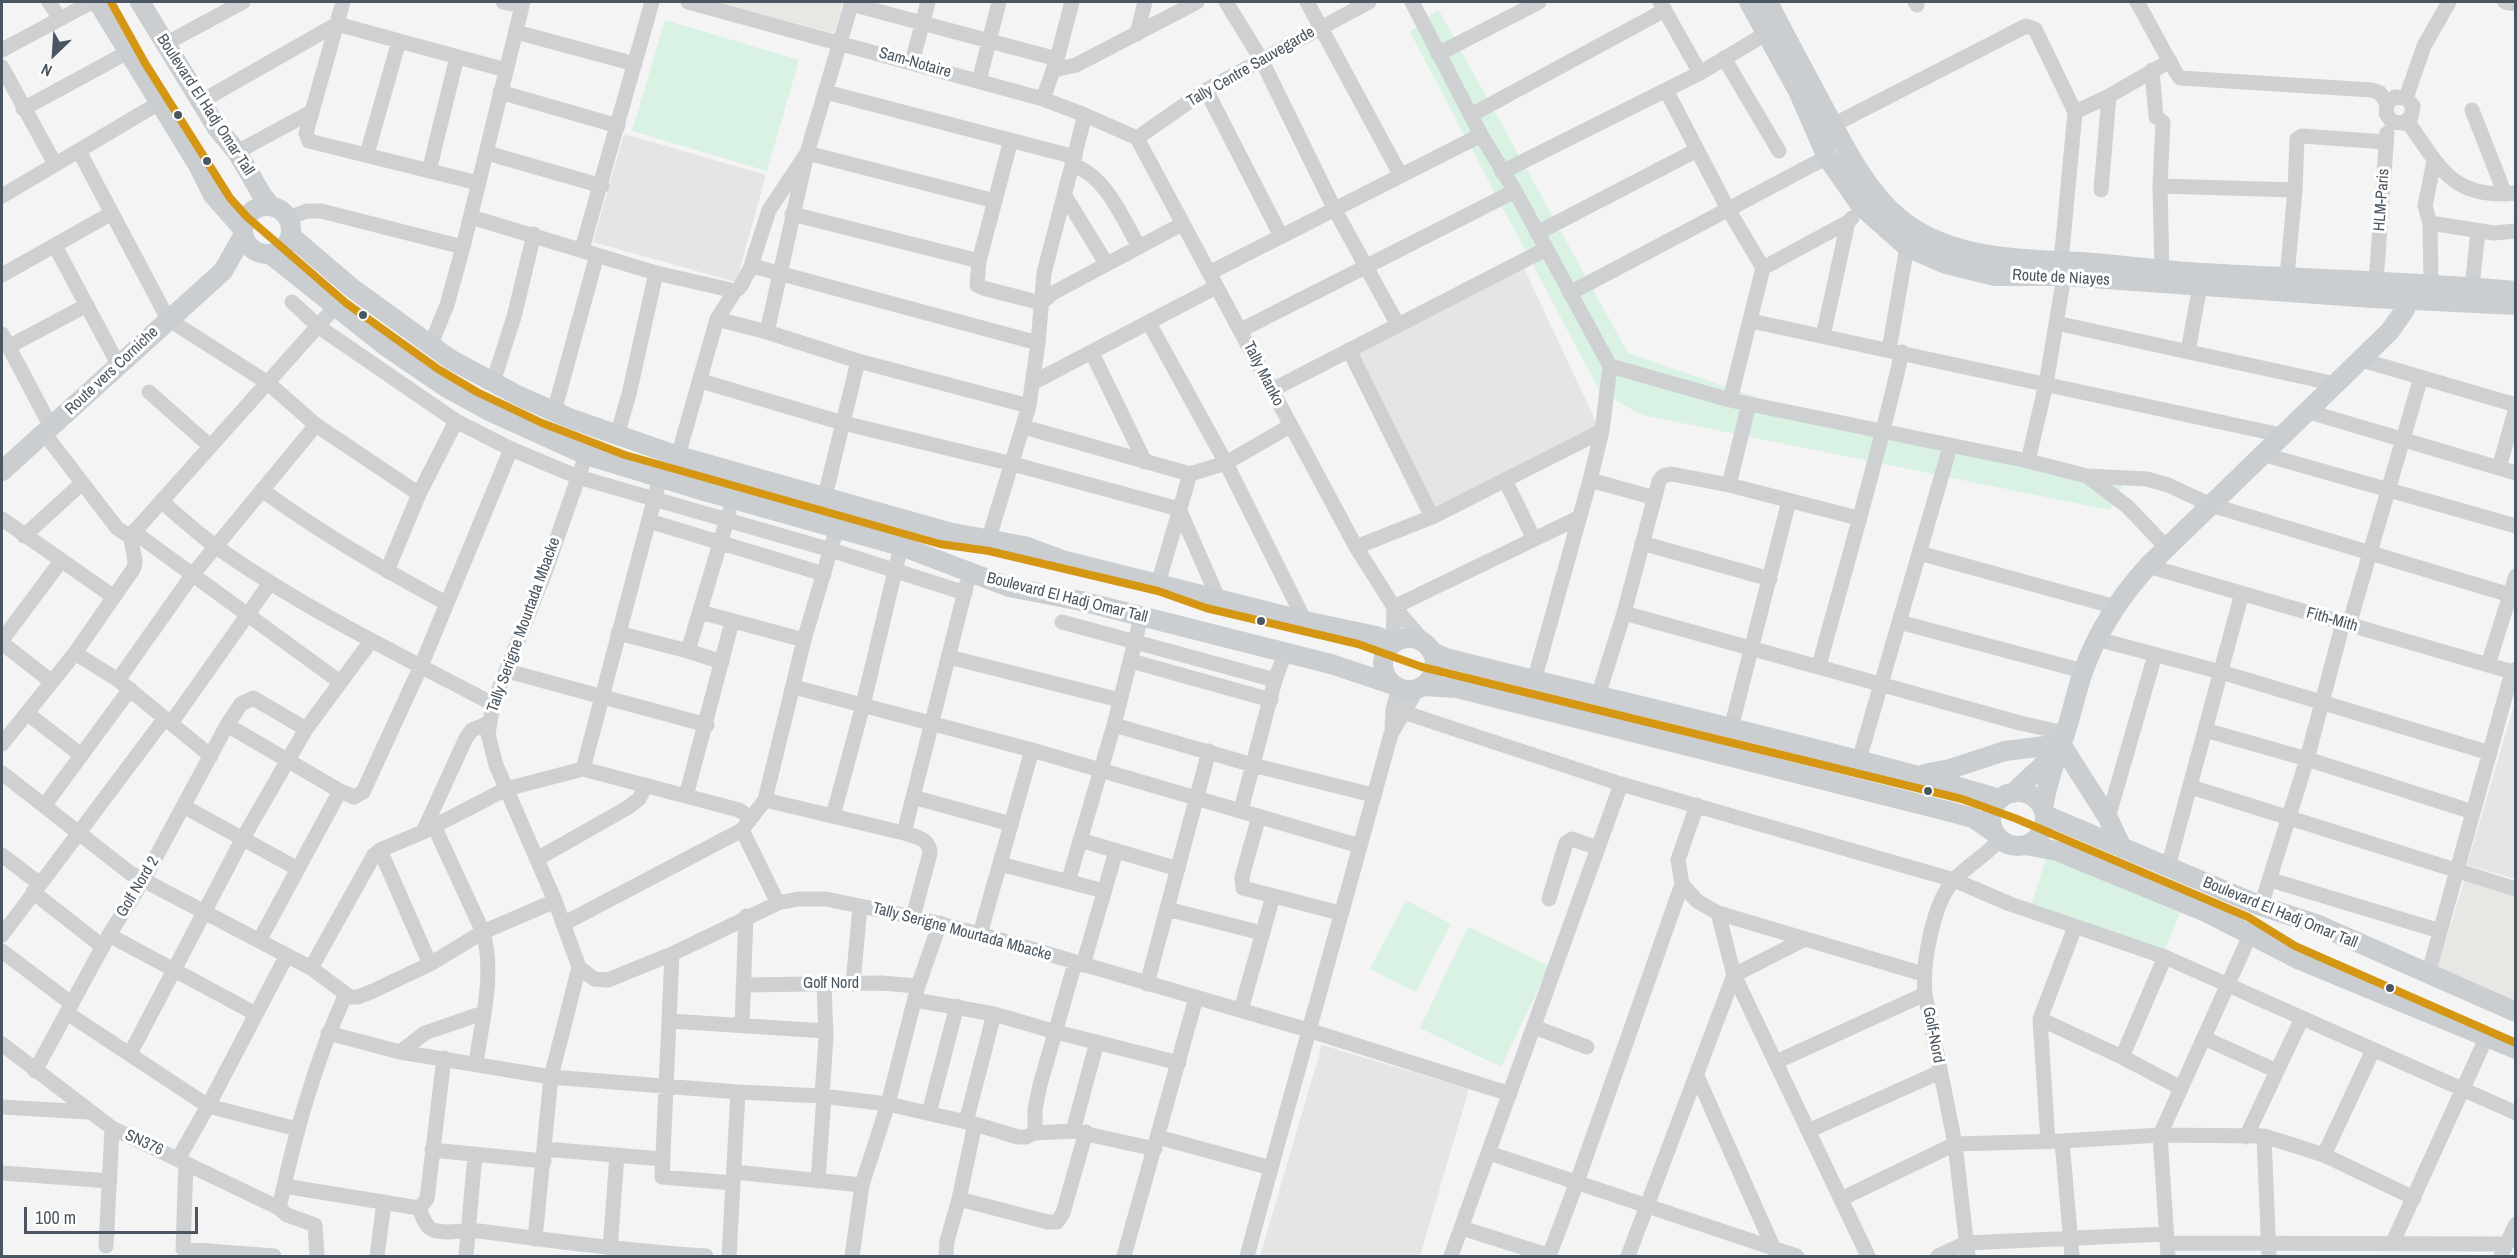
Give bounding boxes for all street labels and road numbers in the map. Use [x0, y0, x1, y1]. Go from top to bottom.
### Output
street label: Tally Centre Sauvegarde [1184, 23, 1318, 111]
street label: Boulevard El Hadj Omar Tall [152, 31, 258, 179]
street label: Sam-Notaire [877, 44, 953, 82]
street label: HLM-Paris [2370, 168, 2394, 232]
street label: Route de Niayes [2012, 266, 2110, 290]
street label: Route vers Corniche [61, 323, 163, 419]
street label: Tally Manko [1239, 339, 1287, 409]
street label: Tally Serigne Mourtada Mbacke [483, 535, 565, 715]
street label: Boulevard El Hadj Omar Tall [985, 569, 1149, 627]
street label: Fith-Mith [2304, 604, 2360, 636]
street label: Golf Nord 2 [112, 853, 164, 921]
street label: Boulevard El Hadj Omar Tall [2200, 873, 2360, 953]
street label: Tally Serigne Mourtada Mbacke [870, 899, 1054, 965]
street label: Golf Nord [803, 974, 859, 994]
street label: Golf-Nord [1918, 1005, 1948, 1065]
street label: SN376 [122, 1126, 166, 1160]

